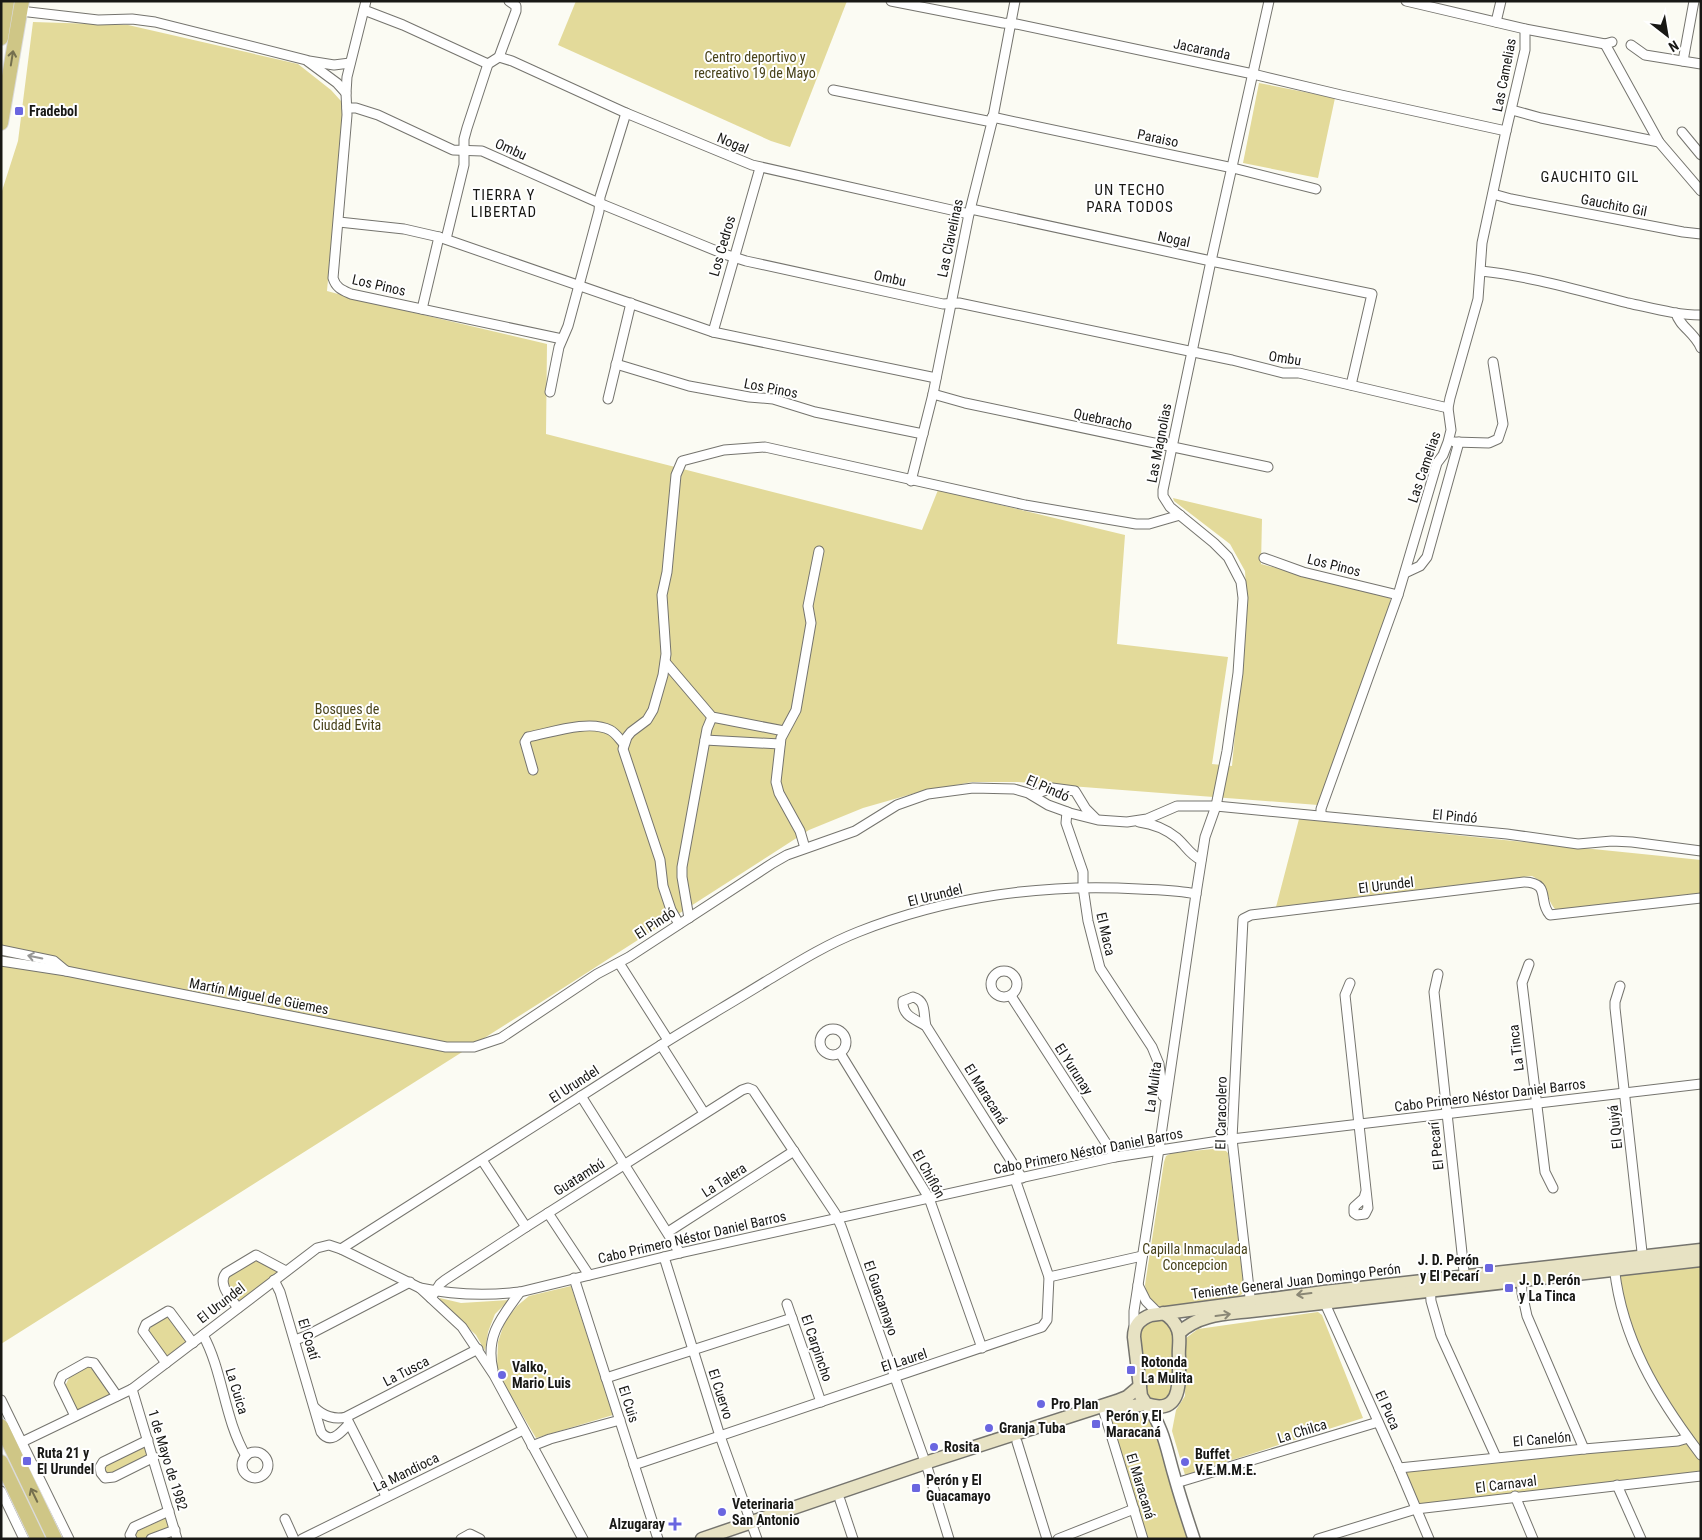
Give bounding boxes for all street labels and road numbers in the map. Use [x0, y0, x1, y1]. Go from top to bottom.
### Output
street label: Jacaranda [1172, 35, 1232, 63]
street label: Las Camelias [1489, 37, 1519, 113]
street label: Paraiso [1136, 126, 1180, 150]
street label: Nogal [715, 129, 751, 157]
street label: Ombu [493, 135, 529, 163]
street label: Gauchito Gil [1580, 191, 1648, 219]
street label: Las Clavelinas [934, 197, 966, 279]
street label: Los Cedros [706, 214, 738, 278]
street label: Nogal [1156, 228, 1192, 250]
street label: Ombu [872, 267, 908, 289]
street label: Los Pinos [351, 271, 407, 299]
street label: Ombu [1268, 348, 1302, 368]
street label: Los Pinos [743, 375, 799, 401]
street label: Las Magnolias [1143, 402, 1175, 484]
street label: Quebracho [1072, 405, 1134, 433]
street label: Las Camelias [1404, 429, 1444, 505]
street label: Los Pinos [1306, 551, 1362, 579]
street label: El Pindó [1024, 772, 1072, 804]
street label: El Pindó [1432, 806, 1478, 826]
street label: El Urundel [1357, 874, 1415, 896]
street label: El Urundel [906, 880, 964, 910]
street label: El Pindó [632, 904, 678, 942]
street label: El Maca [1093, 911, 1119, 957]
street label: Martín Miguel de Güemes [188, 975, 330, 1017]
street label: La Tinca [1505, 1024, 1527, 1072]
street label: El Yurunay [1052, 1041, 1096, 1098]
street label: El Maracaná [961, 1061, 1011, 1127]
street label: La Mulita [1142, 1061, 1164, 1113]
street label: El Urundel [546, 1062, 602, 1106]
street label: Cabo Primero Néstor Daniel Barros [1394, 1075, 1586, 1115]
street label: El Caracolero [1212, 1076, 1230, 1150]
street label: El Quiyá [1605, 1104, 1625, 1150]
street label: El Pecarí [1425, 1120, 1446, 1171]
street label: Cabo Primero Néstor Daniel Barros [992, 1125, 1184, 1177]
street label: El Chiflón [909, 1147, 949, 1201]
street label: Guatambú [551, 1155, 607, 1199]
street label: La Talera [699, 1160, 749, 1200]
street label: Cabo Primero Néstor Daniel Barros [596, 1208, 788, 1266]
street label: El Guacamayo [861, 1258, 901, 1338]
street label: Teniente General Juan Domingo Perón [1190, 1260, 1402, 1302]
street label: El Urundel [194, 1280, 248, 1326]
street label: El Carpincho [798, 1313, 836, 1383]
street label: El Coatí [295, 1316, 323, 1362]
street label: El Laurel [879, 1345, 929, 1375]
street label: La Tusca [380, 1353, 432, 1389]
street label: La Cuica [222, 1366, 252, 1416]
street label: El Cuervo [705, 1367, 737, 1421]
street label: El Cuis [616, 1384, 642, 1424]
street label: El Puca [1372, 1388, 1404, 1432]
street label: 1 de Mayo de 1982 [145, 1408, 191, 1512]
street label: La Chilca [1275, 1416, 1329, 1446]
street label: El Canelón [1512, 1428, 1572, 1450]
street label: La Mandioca [371, 1449, 441, 1495]
street label: El Maracaná [1123, 1451, 1159, 1521]
street label: El Carnaval [1475, 1472, 1537, 1496]

